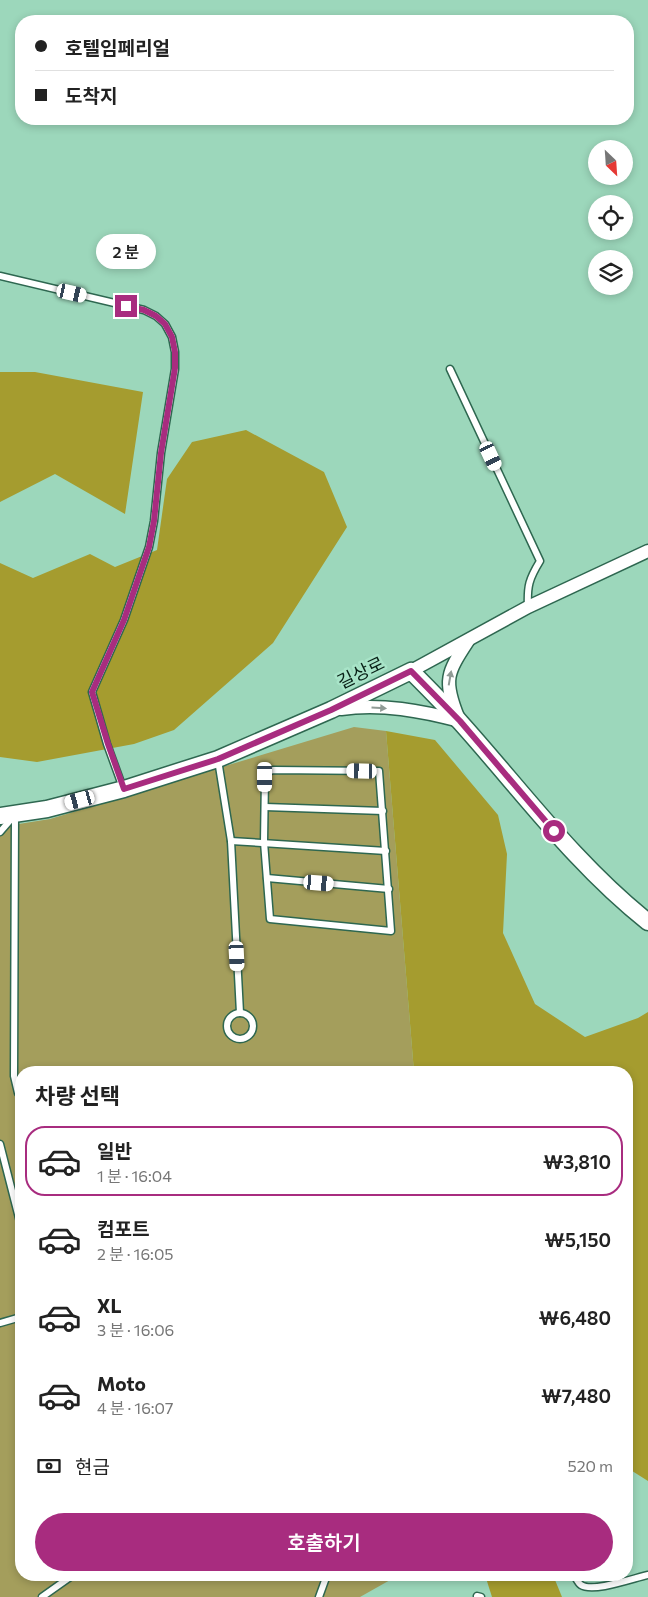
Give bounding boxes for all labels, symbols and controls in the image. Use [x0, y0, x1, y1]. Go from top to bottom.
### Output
text: 호텔임페리얼 [65, 36, 170, 59]
text: 도착지 [65, 84, 117, 107]
north arrow [588, 140, 632, 185]
map controls [588, 140, 633, 295]
button: locate [588, 195, 633, 240]
callout: 2 분 [96, 234, 156, 268]
text: 2 분 [113, 242, 139, 261]
button: layers [588, 250, 633, 295]
car [55, 282, 88, 304]
route end [115, 295, 137, 317]
car [477, 439, 504, 473]
street label: 길상로 [333, 651, 388, 693]
one-way arrow [446, 670, 454, 686]
one-way arrow [372, 704, 388, 712]
car [257, 762, 272, 792]
car [346, 763, 377, 779]
car [63, 789, 96, 811]
route start [543, 820, 565, 842]
car [303, 874, 334, 892]
car [228, 941, 245, 971]
text: 차량 선택 [35, 1082, 120, 1109]
icon: car [37, 1139, 82, 1184]
text: 일반 [97, 1139, 132, 1162]
text: ₩3,810 [543, 1150, 611, 1173]
text: 1 분 · 16:04 [97, 1166, 172, 1185]
icon: car [37, 1217, 82, 1262]
text: 컴포트 [97, 1217, 149, 1240]
text: ₩5,150 [545, 1228, 611, 1251]
text: 2 분 · 16:05 [97, 1244, 174, 1263]
text: XL [97, 1294, 122, 1317]
icon: car [37, 1295, 82, 1340]
text: ₩6,480 [539, 1306, 611, 1329]
text: 3 분 · 16:06 [97, 1320, 174, 1339]
text: Moto [97, 1372, 146, 1395]
icon: car [37, 1373, 82, 1418]
text: ₩7,480 [541, 1384, 611, 1407]
text: 4 분 · 16:07 [97, 1398, 173, 1417]
icon: cash [35, 1452, 63, 1480]
text: 현금 [75, 1455, 110, 1478]
text: 520 m [568, 1456, 613, 1475]
button: 호출하기 [35, 1513, 613, 1571]

